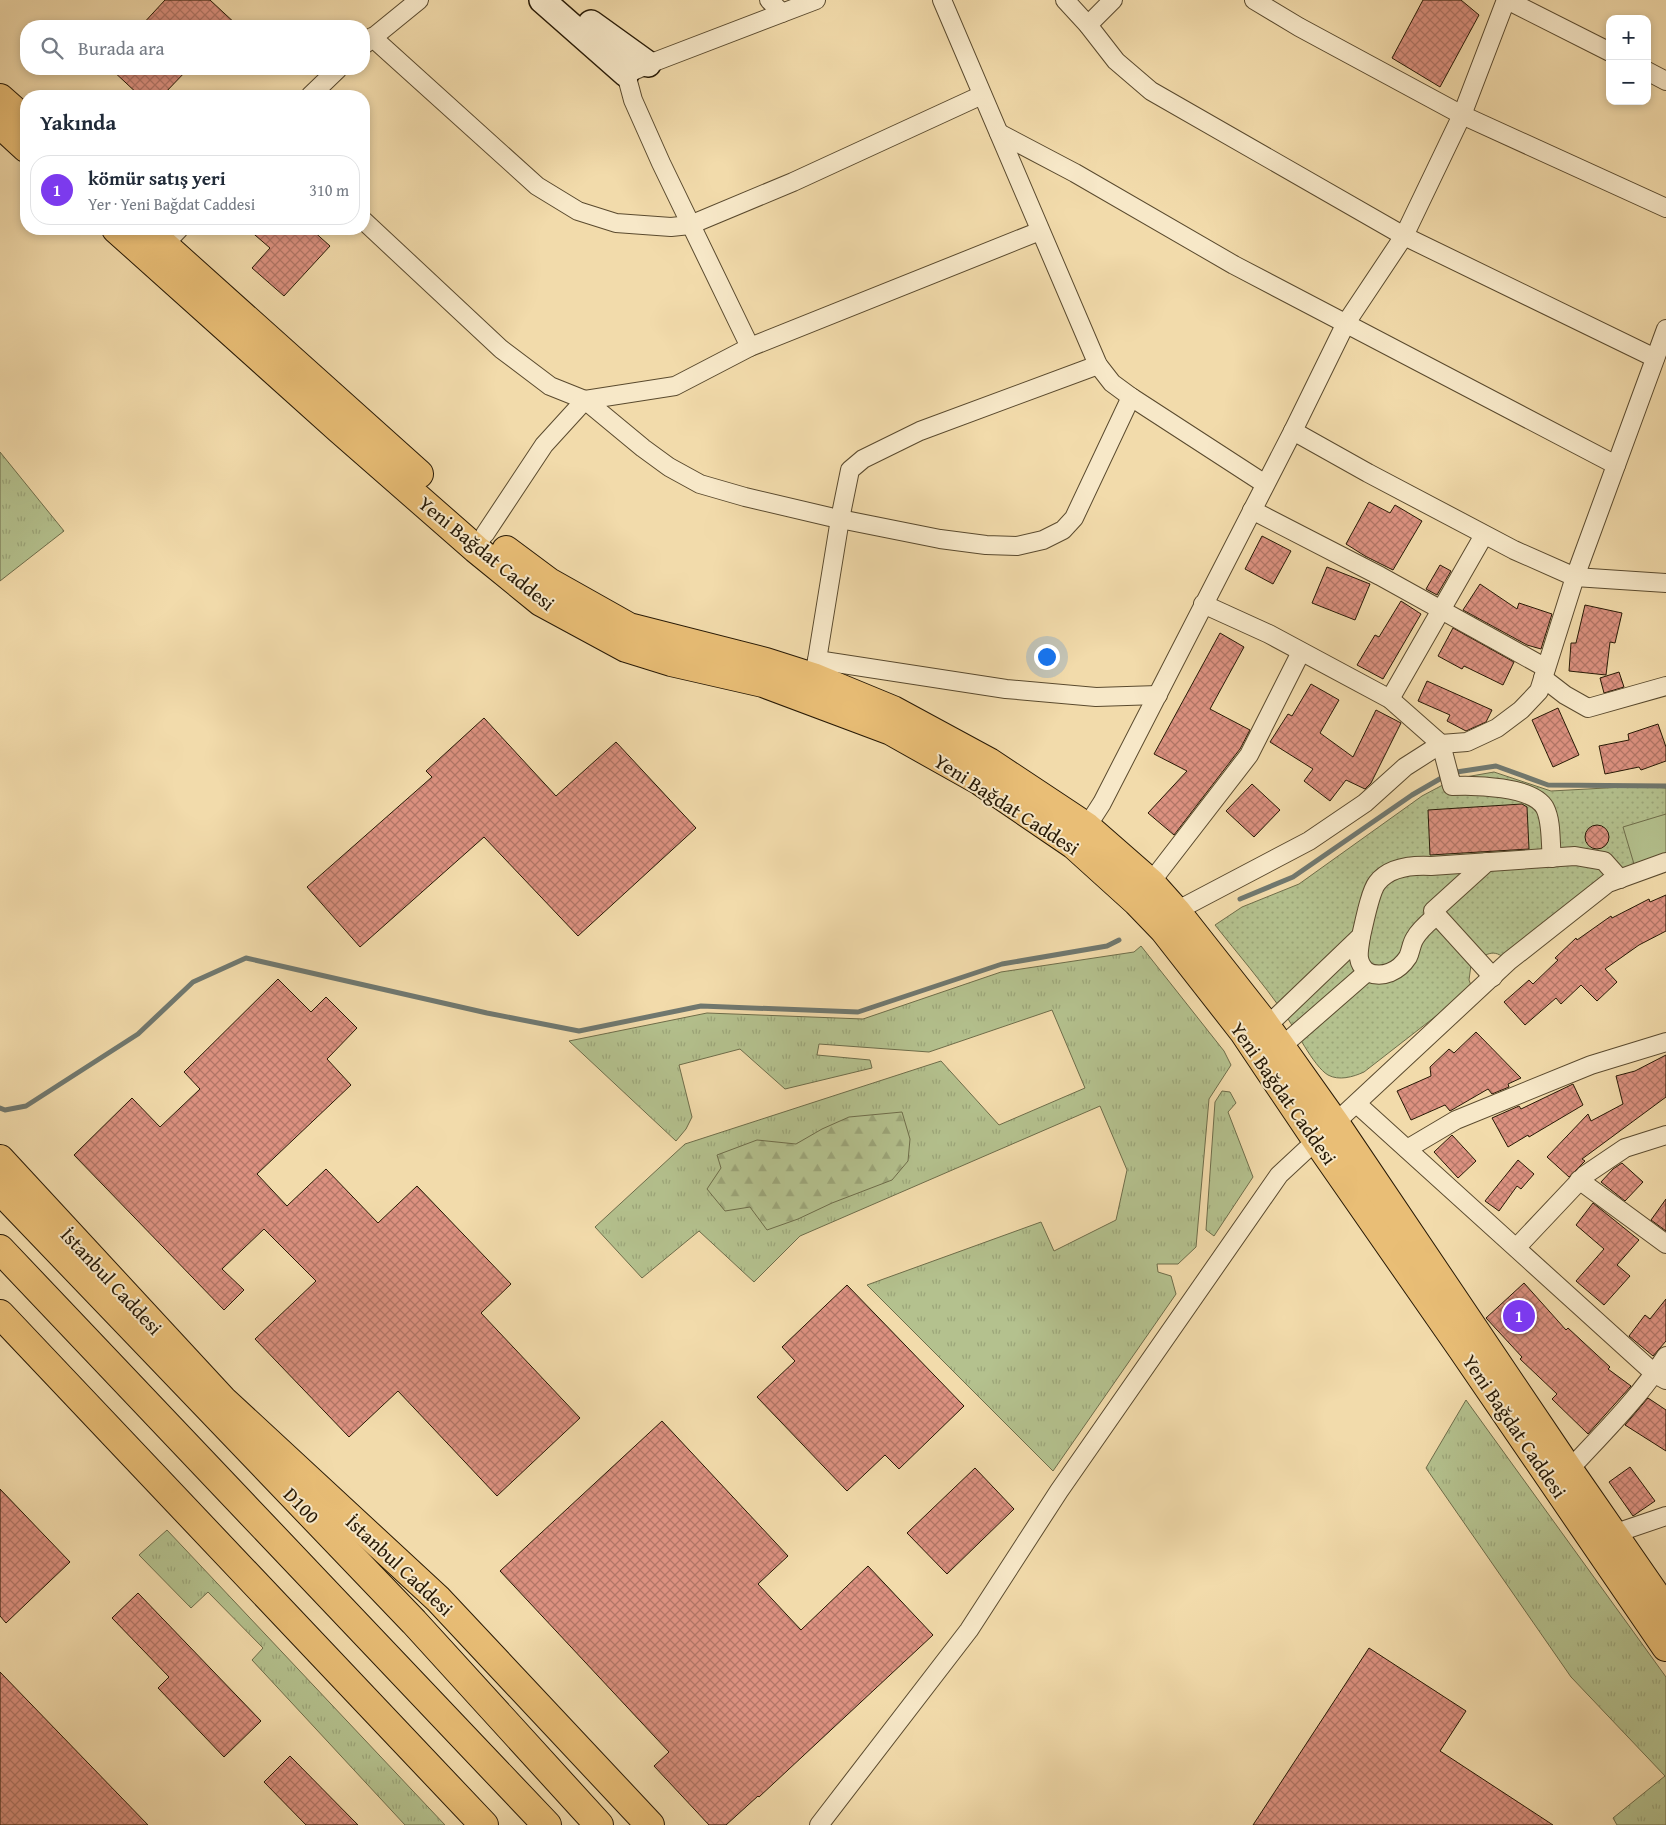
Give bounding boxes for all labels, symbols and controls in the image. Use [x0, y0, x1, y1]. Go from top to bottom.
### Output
map controls [1606, 15, 1651, 105]
button: + [1606, 15, 1651, 60]
search box [20, 20, 370, 75]
icon: search [38, 34, 66, 62]
text: Burada ara [78, 34, 165, 62]
button: − [1606, 60, 1651, 105]
text: Yakında [40, 107, 116, 138]
text: kömür satış yeri [88, 164, 226, 192]
text: 1 [53, 178, 61, 202]
text: 310 m [309, 178, 349, 202]
text: Yer · Yeni Bağdat Caddesi [88, 192, 255, 216]
street label: Yeni Bağdat Caddesi [412, 489, 562, 617]
your location [1034, 644, 1060, 670]
street label: Yeni Bağdat Caddesi [928, 746, 1086, 862]
street label: Yeni Bağdat Caddesi [1224, 1016, 1344, 1171]
street label: İstanbul Caddesi [54, 1221, 170, 1341]
pin: 1 [1503, 1297, 1535, 1335]
street label: Yeni Bağdat Caddesi [1456, 1348, 1574, 1504]
street label: D100 [277, 1480, 327, 1530]
street label: İstanbul Caddesi [340, 1507, 460, 1623]

